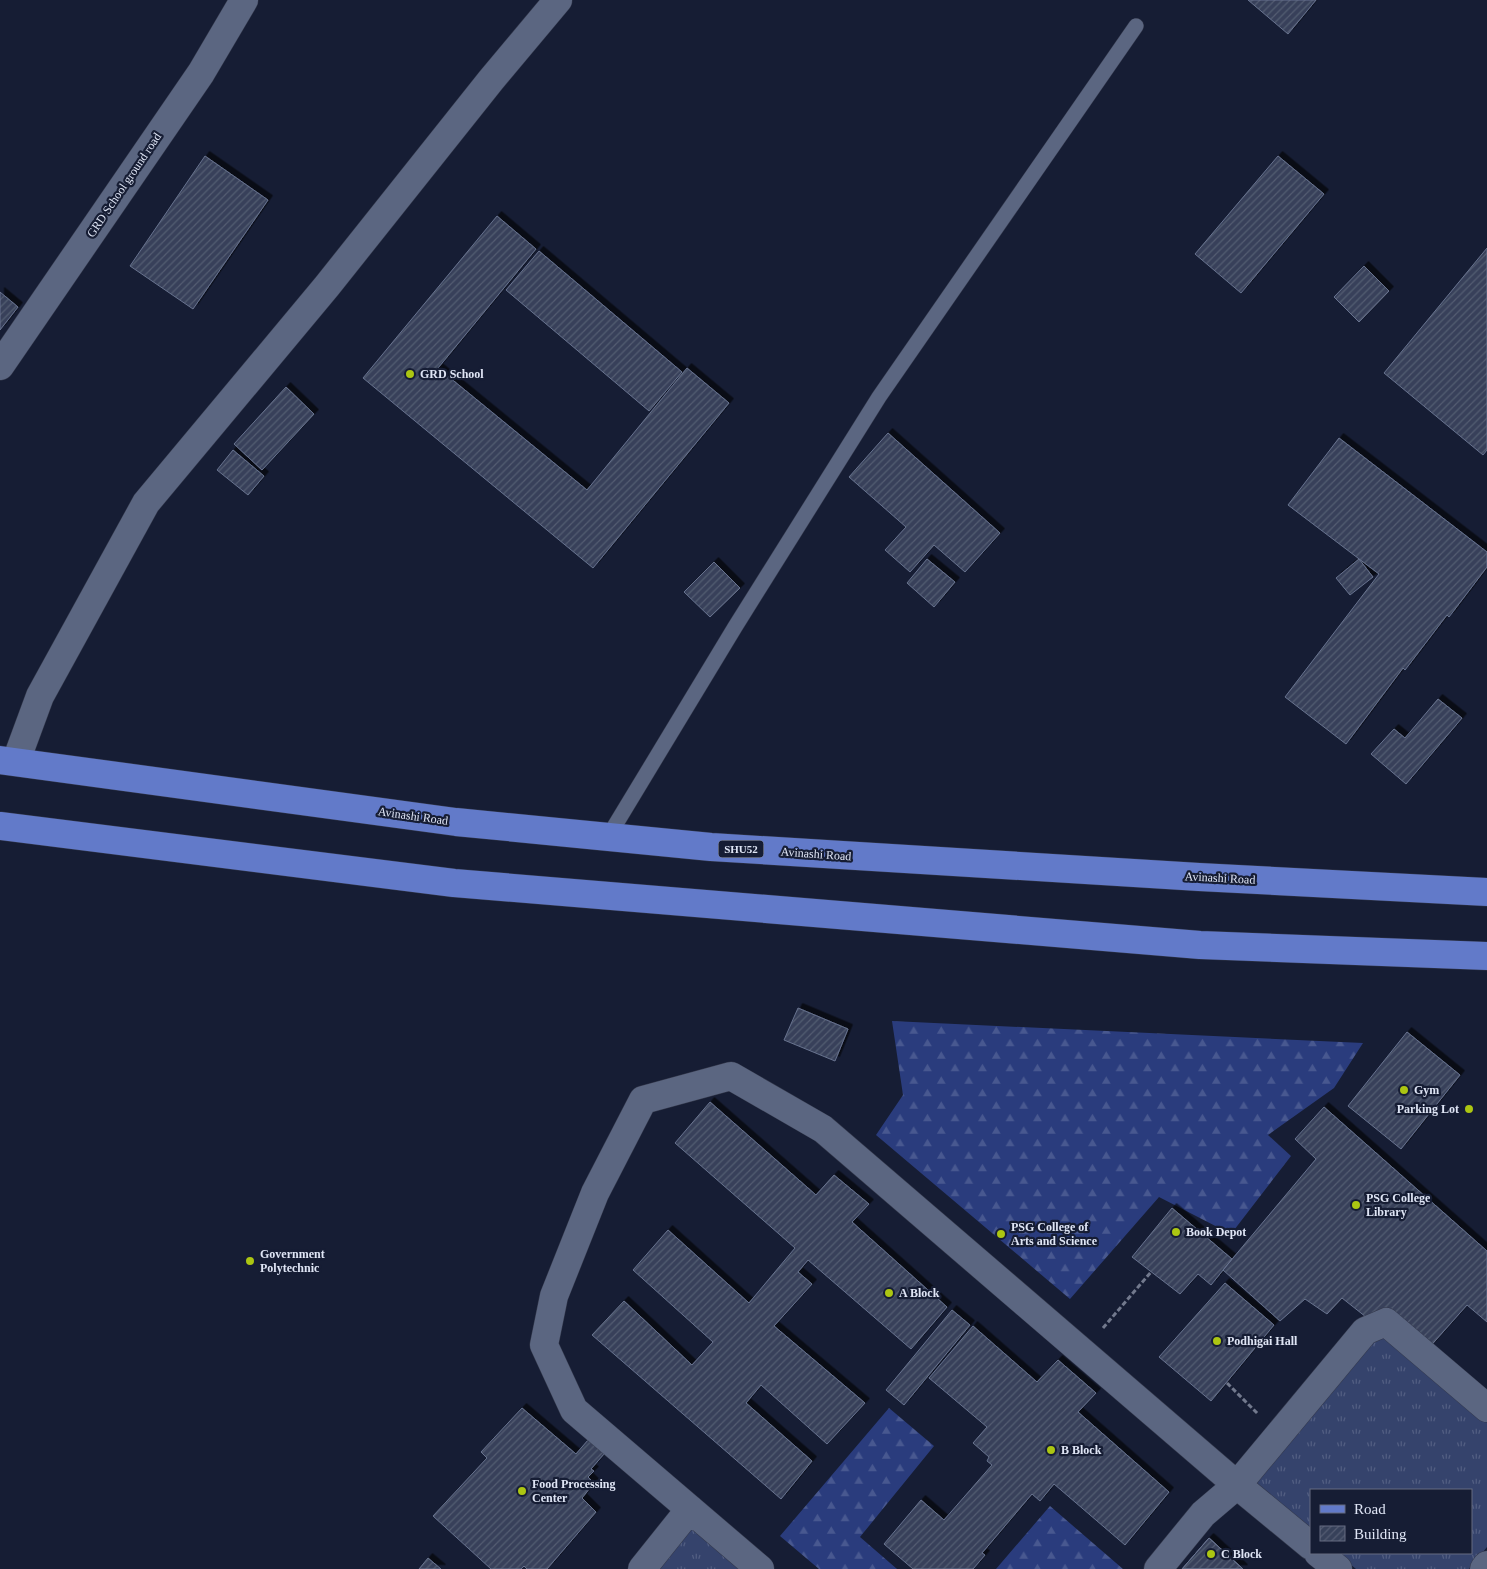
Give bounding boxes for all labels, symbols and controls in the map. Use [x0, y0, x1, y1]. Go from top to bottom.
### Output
street label: GRD School ground road [84, 130, 164, 240]
place label: GRD School [420, 367, 484, 381]
marker: GRD School [404, 368, 416, 380]
street label: Avinashi Road [377, 804, 449, 828]
road number: SHU52 [718, 841, 764, 858]
street label: Avinashi Road [780, 845, 852, 863]
street label: Avinashi Road [1184, 869, 1256, 887]
place label: Gym [1414, 1083, 1439, 1097]
marker: Gym [1398, 1084, 1410, 1096]
place label: Parking Lot [1397, 1102, 1459, 1116]
marker: Parking Lot [1463, 1103, 1475, 1115]
place label: PSG College Library [1366, 1191, 1431, 1219]
marker: PSG College Library [1350, 1199, 1362, 1211]
place label: PSG College of Arts and Science [1011, 1220, 1098, 1248]
place label: Book Depot [1186, 1225, 1246, 1239]
marker: Book Depot [1170, 1226, 1182, 1238]
marker: PSG College of Arts and Science [995, 1228, 1007, 1240]
place label: Government Polytechnic [260, 1247, 325, 1275]
marker: Government Polytechnic [244, 1255, 256, 1267]
place label: A Block [899, 1286, 940, 1300]
marker: A Block [883, 1287, 895, 1299]
place label: Podhigai Hall [1227, 1334, 1298, 1348]
marker: Podhigai Hall [1211, 1335, 1223, 1347]
place label: B Block [1061, 1443, 1102, 1457]
marker: B Block [1045, 1444, 1057, 1456]
place label: Food Processing Center [532, 1477, 615, 1505]
marker: Food Processing Center [516, 1485, 528, 1497]
legend [1310, 1489, 1472, 1554]
text: Road [1354, 1501, 1386, 1517]
text: Building [1354, 1526, 1407, 1542]
place label: C Block [1221, 1547, 1262, 1561]
marker: C Block [1205, 1548, 1217, 1560]

